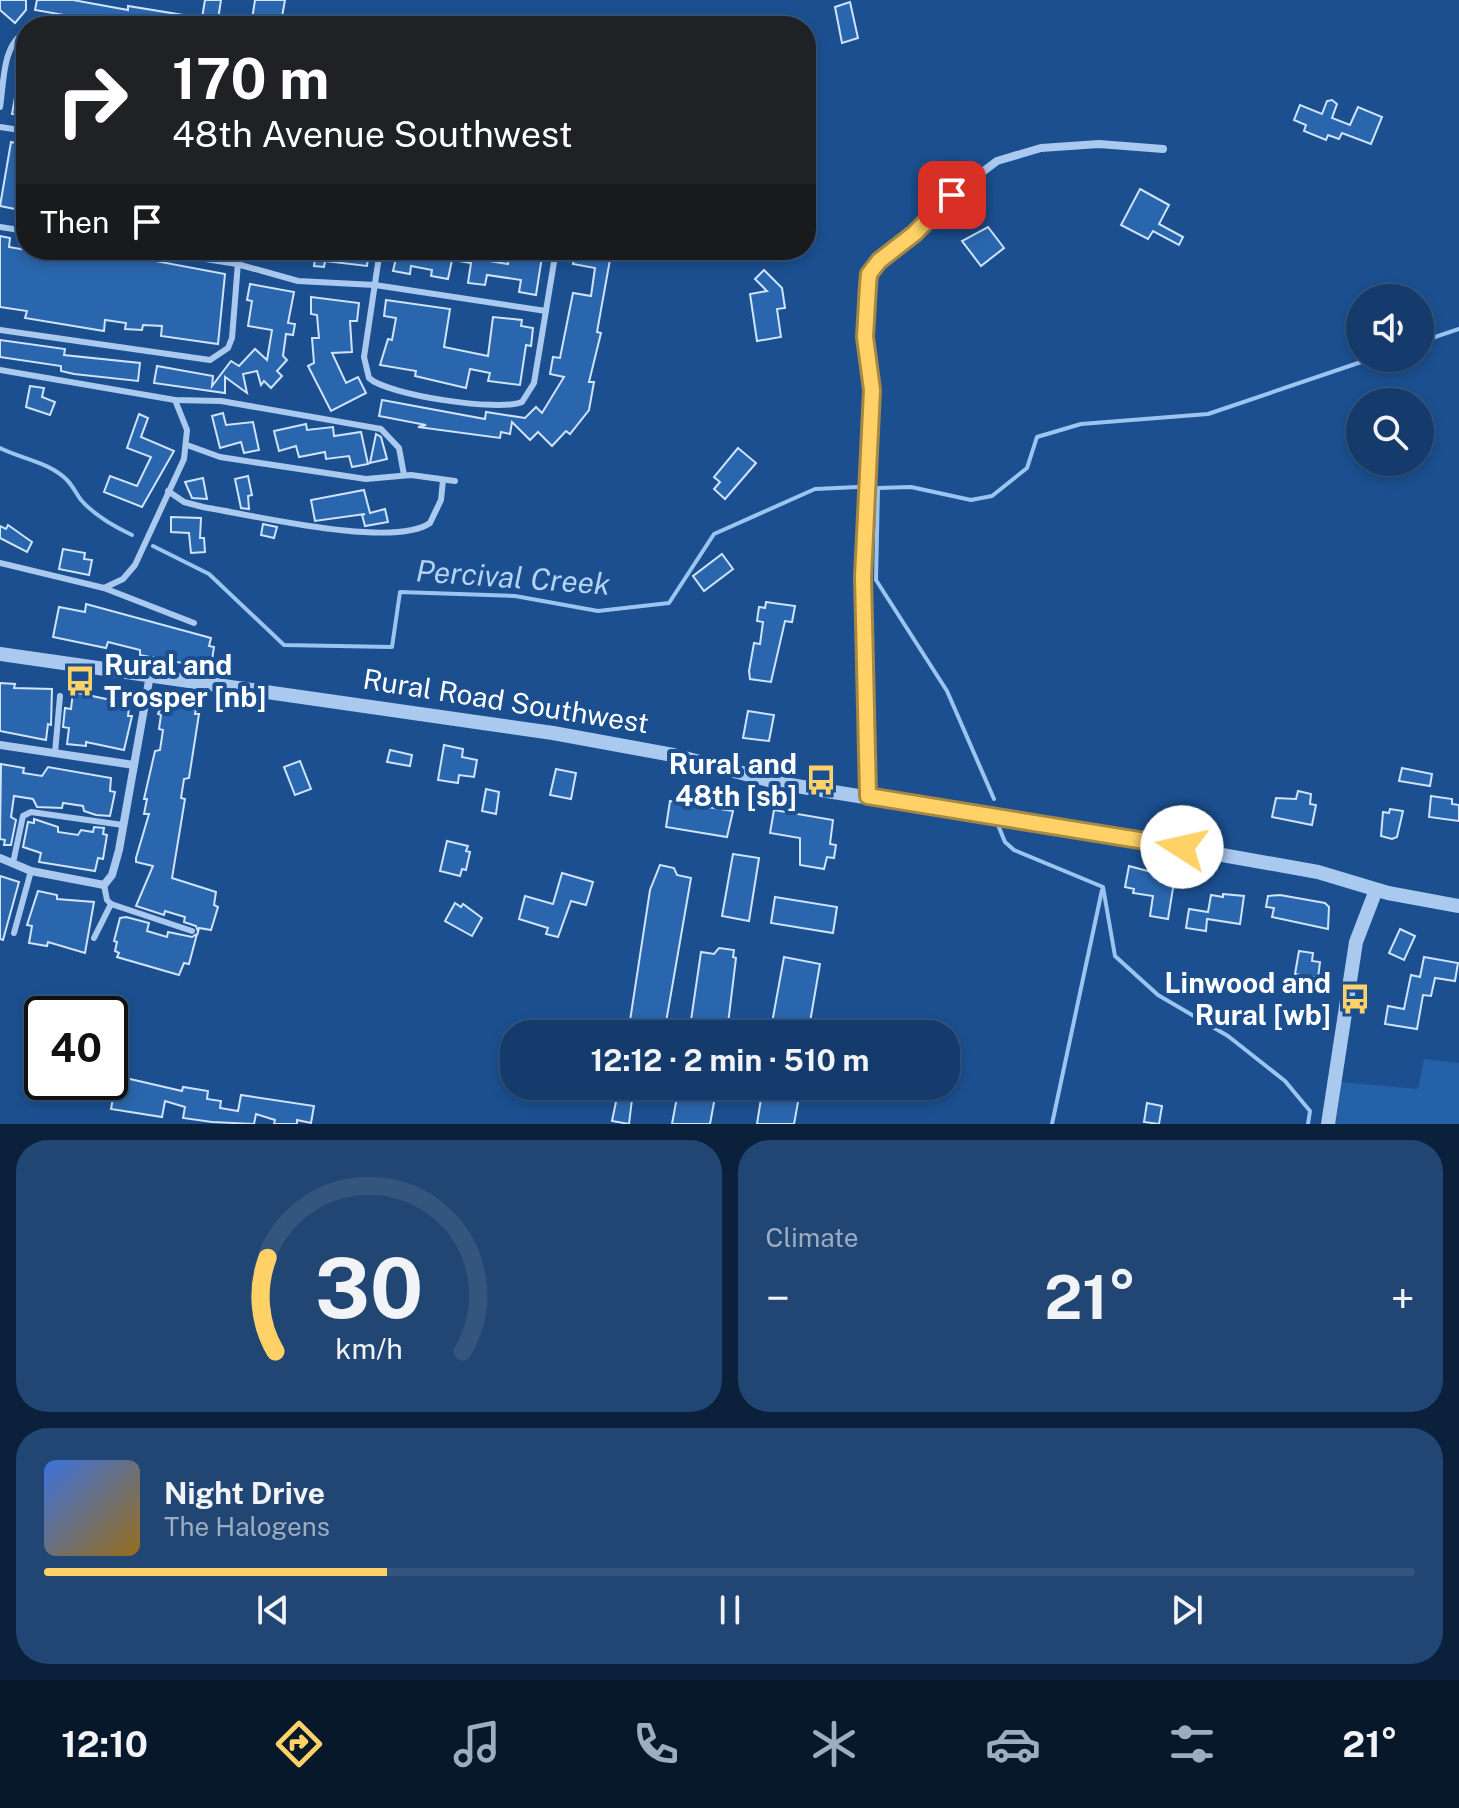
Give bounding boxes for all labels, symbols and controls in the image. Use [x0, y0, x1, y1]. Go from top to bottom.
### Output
text: 170 m [172, 46, 329, 112]
icon: right [40, 48, 144, 152]
text: 48th Avenue Southwest [172, 113, 573, 155]
pin [918, 161, 986, 229]
icon: arrive [930, 173, 974, 217]
icon: arrive [125, 200, 169, 244]
text: Then [40, 204, 109, 240]
map controls [1346, 284, 1434, 476]
button: sound [1346, 284, 1434, 372]
button: search [1346, 388, 1434, 476]
water label: Percival Creek [415, 552, 612, 602]
place label: Rural and Trosper [nb] [104, 648, 266, 713]
street label: Rural Road Southwest [361, 662, 651, 739]
bus stop icon: Rural and Trosper [nb] [63, 664, 97, 698]
place label: Rural and 48th [sb] [669, 747, 797, 812]
bus stop icon: Rural and 48th [sb] [804, 763, 838, 797]
position arrow [1140, 805, 1224, 889]
place label: Linwood and Rural [wb] [1164, 966, 1331, 1031]
bus stop icon: Linwood and Rural [wb] [1338, 982, 1372, 1016]
speed limit sign: 40 [24, 996, 128, 1100]
text: 12:12 · 2 min · 510 m [591, 1042, 869, 1078]
text: Climate [766, 1222, 859, 1253]
text: 30 [314, 1239, 423, 1337]
text: 21° [1044, 1262, 1136, 1333]
text: − [766, 1272, 790, 1324]
text: + [1391, 1272, 1415, 1324]
text: km/h [335, 1332, 402, 1365]
text: Night Drive [164, 1475, 325, 1511]
text: The Halogens [164, 1511, 330, 1542]
icon: previous [251, 1588, 295, 1632]
icon: pause [708, 1588, 752, 1632]
icon: next [1165, 1588, 1209, 1632]
icon: directions [271, 1716, 327, 1772]
icon: music [449, 1716, 505, 1772]
icon: phone [628, 1716, 684, 1772]
icon: climate [806, 1716, 862, 1772]
icon: car [985, 1716, 1041, 1772]
icon: filters [1164, 1716, 1220, 1772]
text: 12:10 [61, 1723, 148, 1765]
text: 21° [1342, 1723, 1398, 1765]

